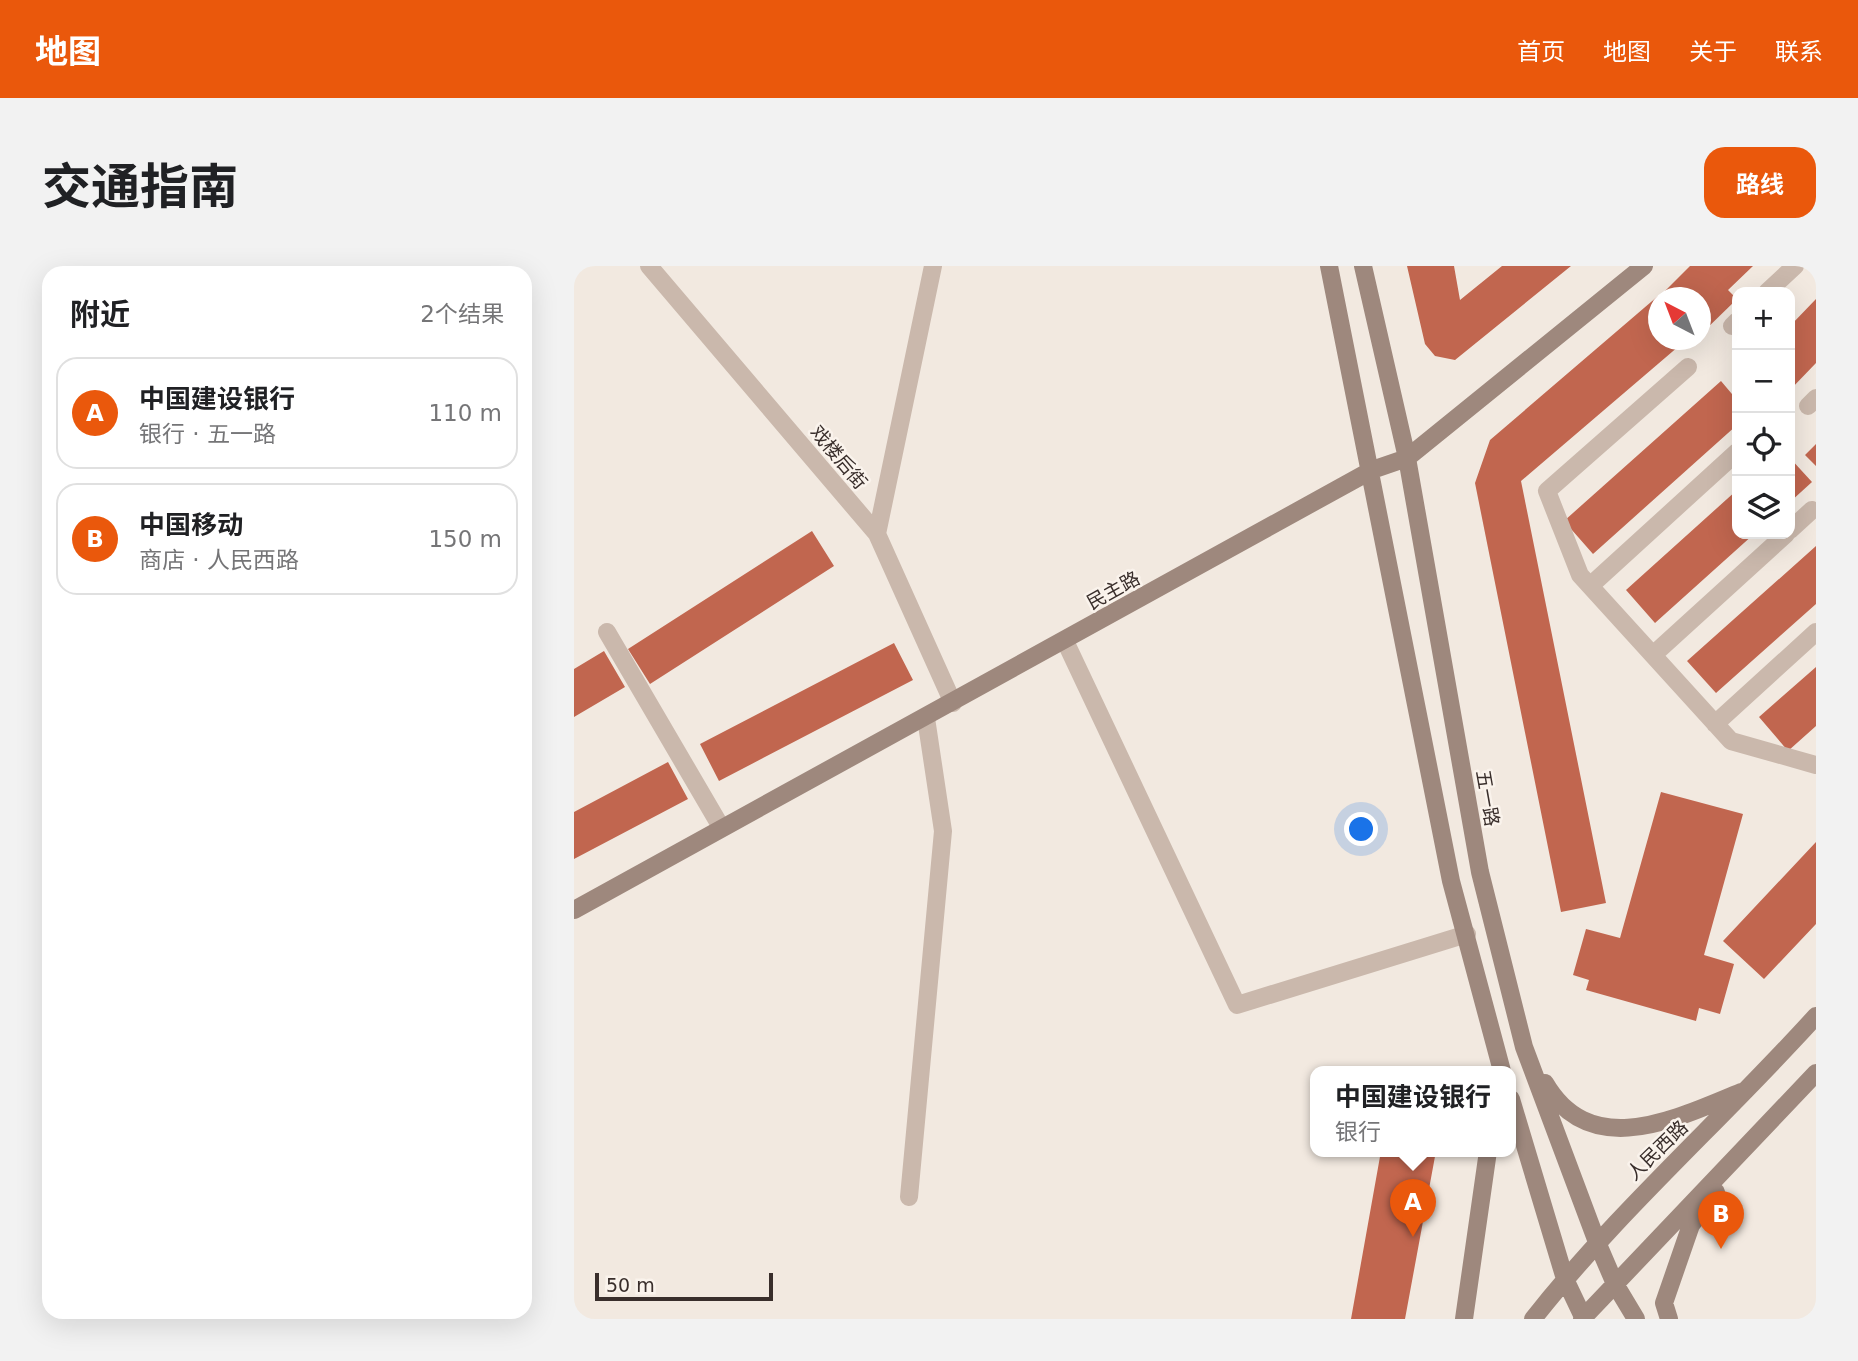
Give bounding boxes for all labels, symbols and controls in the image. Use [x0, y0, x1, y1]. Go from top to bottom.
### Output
text: 地图 [35, 32, 101, 71]
text: 首页 [1517, 38, 1565, 66]
text: 地图 [1603, 38, 1651, 66]
text: 关于 [1689, 38, 1737, 66]
text: 联系 [1775, 38, 1823, 66]
button: 路线 [1704, 147, 1816, 218]
text: 交通指南 [42, 159, 238, 216]
north arrow [1648, 287, 1711, 350]
map controls [1732, 287, 1795, 539]
button: + [1732, 287, 1795, 350]
text: 附近 [70, 297, 130, 332]
text: 2个结果 [420, 301, 504, 327]
button: − [1732, 350, 1795, 413]
text: 中国建设银行 [139, 384, 295, 414]
text: A [86, 400, 104, 426]
text: 110 m [428, 400, 502, 426]
button: locate [1732, 413, 1795, 476]
text: 银行 · 五一路 [139, 421, 276, 447]
street label: 戏楼后街 [806, 421, 872, 493]
button: layers [1732, 476, 1795, 539]
text: 中国移动 [139, 510, 243, 540]
text: B [86, 526, 104, 552]
text: 150 m [428, 526, 502, 552]
text: 商店 · 人民西路 [139, 547, 299, 573]
street label: 民主路 [1083, 567, 1143, 613]
street label: 五一路 [1472, 768, 1504, 828]
your location [1344, 812, 1378, 846]
popup [1310, 1066, 1516, 1157]
text: 中国建设银行 [1335, 1082, 1491, 1112]
street label: 人民西路 [1622, 1116, 1692, 1184]
text: 银行 [1335, 1119, 1381, 1145]
pin: A [1390, 1179, 1436, 1237]
pin: B [1698, 1191, 1744, 1249]
scale bar [595, 1270, 774, 1302]
text: 50 m [606, 1274, 655, 1296]

